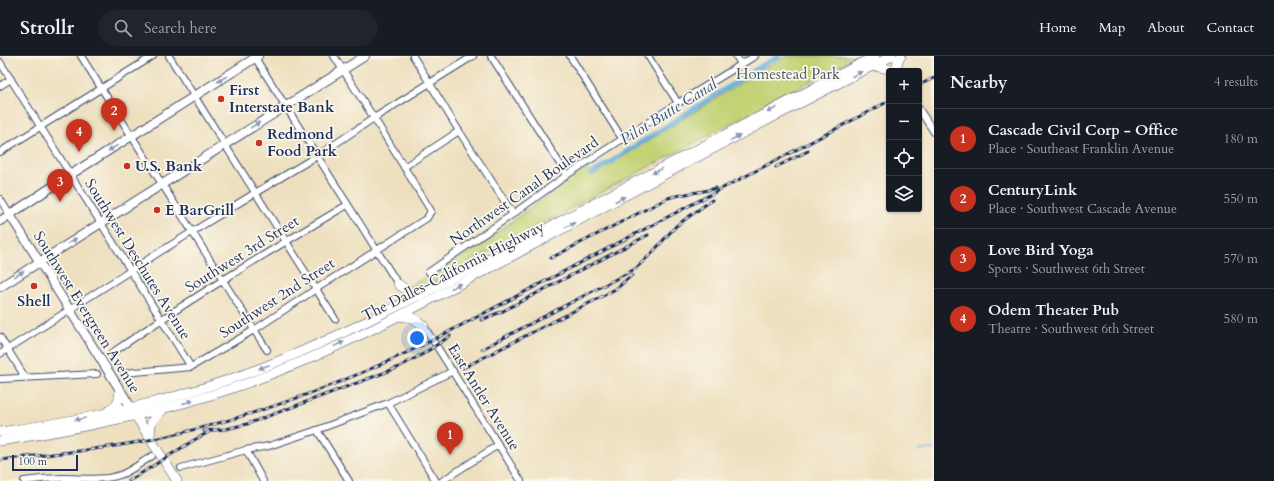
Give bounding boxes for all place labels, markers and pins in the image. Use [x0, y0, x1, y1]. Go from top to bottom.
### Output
place label: First Interstate Bank [229, 80, 335, 117]
marker: First Interstate Bank [216, 94, 226, 104]
pin: 2 [101, 98, 127, 131]
pin: 4 [66, 119, 92, 152]
place label: Redmond Food Park [267, 124, 338, 161]
marker: Redmond Food Park [254, 138, 264, 148]
place label: U.S. Bank [135, 156, 203, 176]
marker: U.S. Bank [122, 161, 132, 171]
pin: 3 [47, 169, 73, 202]
place label: E BarGrill [165, 200, 235, 220]
marker: E BarGrill [152, 205, 162, 215]
marker: Shell [29, 281, 39, 291]
place label: Shell [17, 291, 51, 311]
pin: 1 [437, 422, 463, 455]

